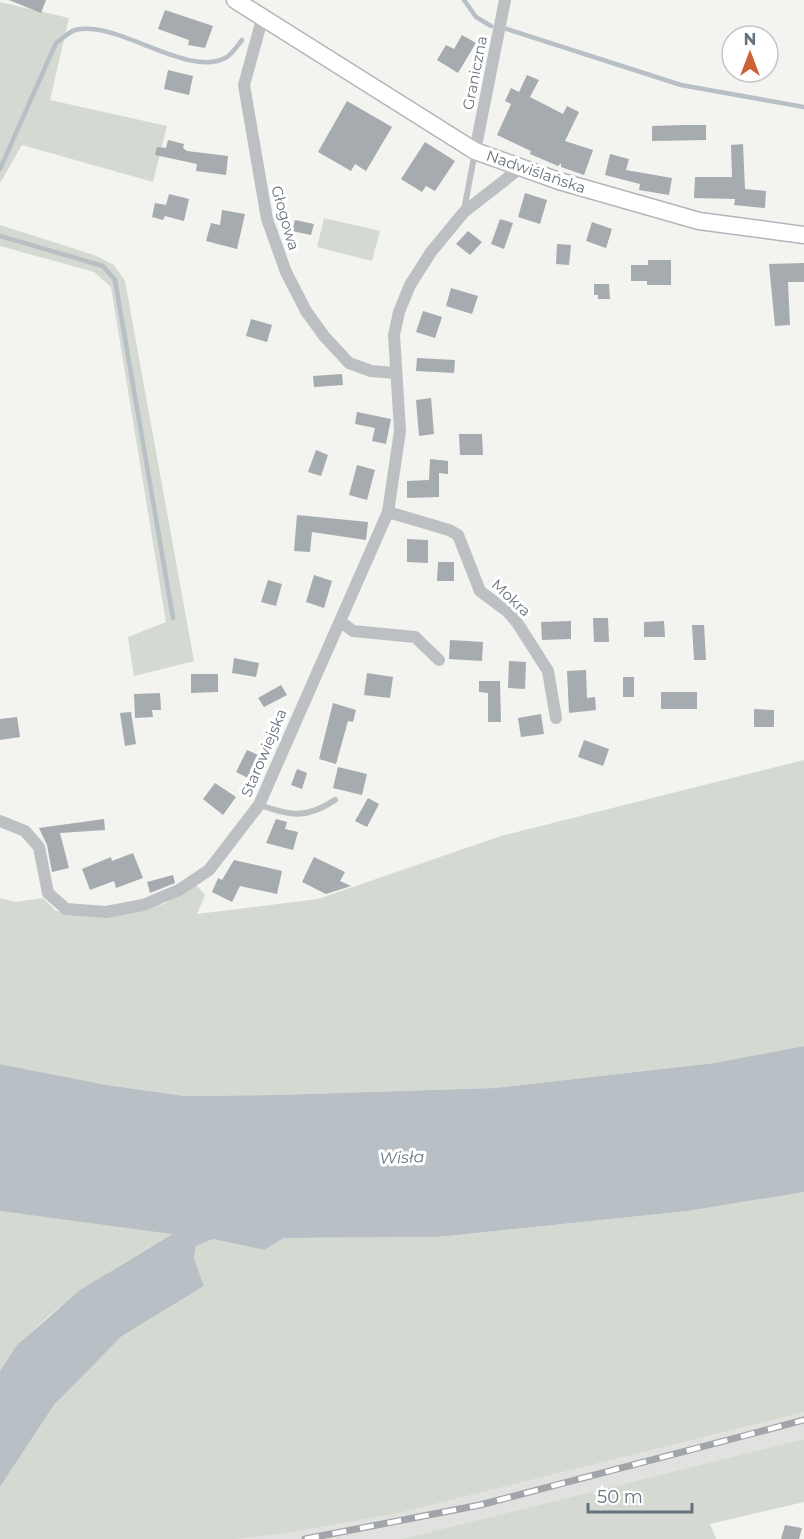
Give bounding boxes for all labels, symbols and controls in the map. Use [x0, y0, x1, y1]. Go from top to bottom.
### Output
north arrow [720, 24, 780, 84]
text: N [744, 30, 756, 49]
street label: Graniczna [458, 34, 491, 112]
street label: Nadwiślańska [484, 146, 588, 197]
street label: Głogowa [267, 183, 304, 252]
street label: Mokra [488, 575, 535, 621]
street label: Starowiejska [236, 706, 291, 800]
water label: Wisła [379, 1147, 425, 1168]
scale bar [588, 1476, 692, 1514]
text: 50 m [597, 1486, 643, 1508]

